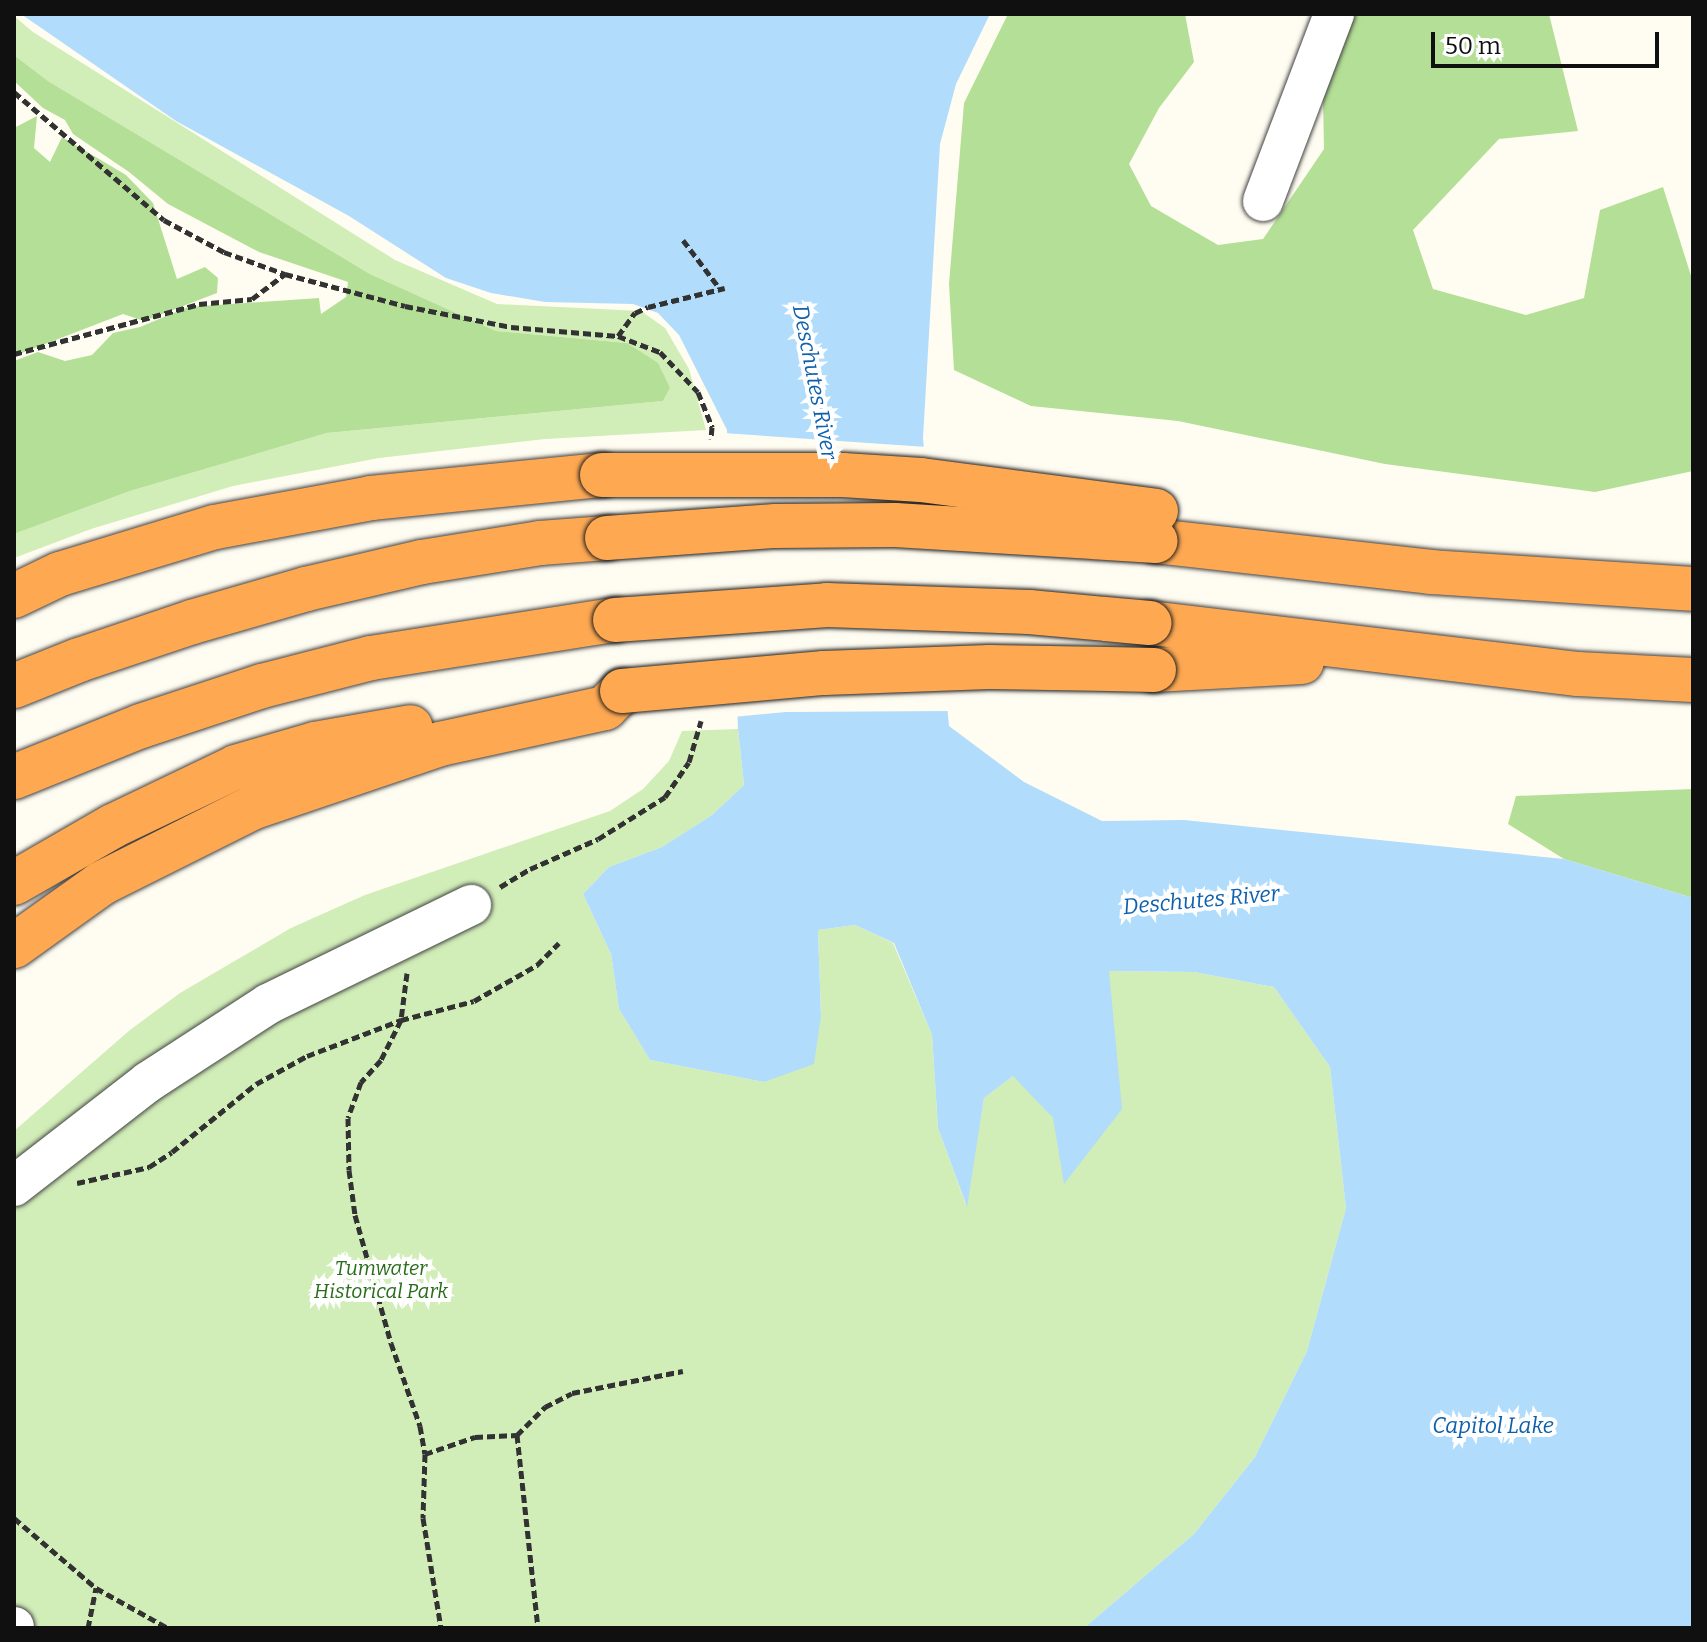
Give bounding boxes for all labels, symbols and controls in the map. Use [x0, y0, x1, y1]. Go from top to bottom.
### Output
scale bar [1435, 16, 1663, 66]
text: 50 m [1445, 32, 1501, 60]
water label: Deschutes River [787, 302, 843, 462]
water label: Deschutes River [1122, 880, 1280, 920]
park label: Tumwater Historical Park [314, 1256, 448, 1303]
water label: Capitol Lake [1432, 1413, 1554, 1439]

